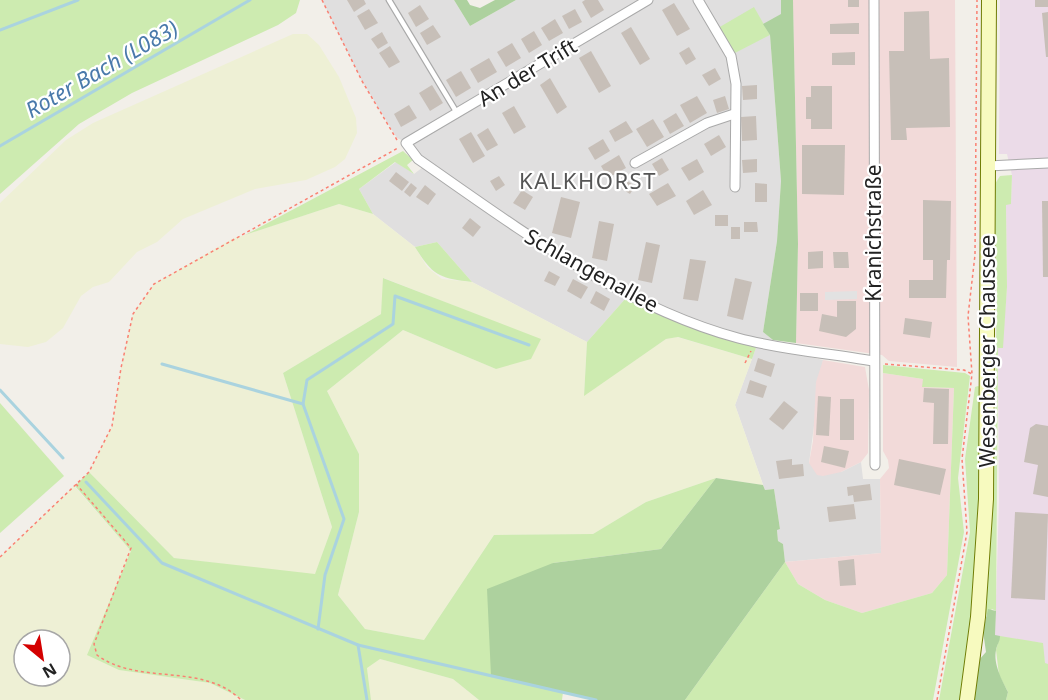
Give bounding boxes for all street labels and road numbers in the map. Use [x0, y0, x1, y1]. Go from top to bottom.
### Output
street label: An der Trift [473, 31, 582, 112]
street label: Kranichstraße [859, 164, 887, 302]
street label: Schlangenallee [520, 222, 664, 318]
street label: Wesenberger Chaussee [973, 235, 1001, 467]

